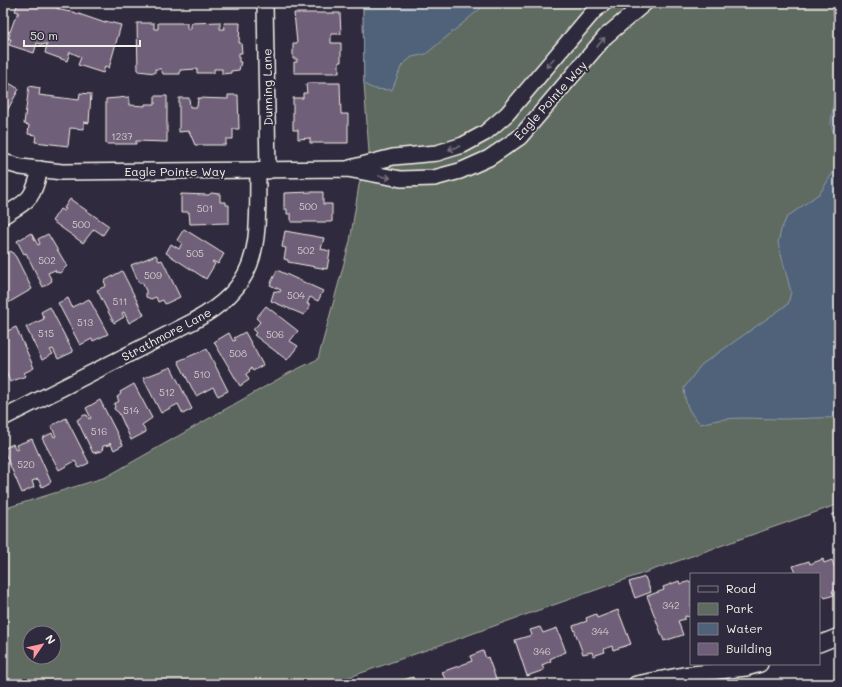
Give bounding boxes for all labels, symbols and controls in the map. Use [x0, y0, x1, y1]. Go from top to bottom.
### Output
scale bar [24, 22, 140, 48]
text: 50 m [30, 27, 58, 43]
one-way arrow [596, 36, 605, 47]
street label: Dunning Lane [258, 48, 276, 126]
street label: Eagle Pointe Way [510, 57, 590, 143]
one-way arrow [545, 57, 554, 68]
house number: 1237 [111, 129, 133, 143]
one-way arrow [448, 145, 461, 152]
street label: Eagle Pointe Way [124, 163, 226, 179]
one-way arrow [378, 173, 391, 181]
house number: 500 [299, 199, 317, 213]
house number: 501 [197, 201, 213, 215]
house number: 500 [72, 217, 90, 231]
house number: 502 [297, 243, 315, 257]
house number: 505 [186, 246, 204, 260]
house number: 502 [38, 253, 56, 267]
house number: 509 [144, 268, 162, 282]
house number: 504 [287, 288, 305, 302]
house number: 511 [113, 294, 127, 308]
street label: Strathmore Lane [118, 304, 214, 364]
house number: 513 [77, 315, 93, 329]
house number: 515 [38, 326, 54, 340]
house number: 506 [266, 327, 284, 341]
house number: 508 [229, 346, 247, 360]
house number: 510 [194, 367, 210, 381]
house number: 512 [159, 385, 175, 399]
house number: 514 [123, 403, 139, 417]
house number: 516 [91, 424, 107, 438]
house number: 520 [17, 457, 35, 471]
legend [690, 573, 820, 665]
text: Road [726, 580, 756, 596]
house number: 342 [662, 598, 680, 612]
text: Park [726, 600, 753, 616]
text: Water [726, 620, 763, 636]
house number: 344 [591, 624, 609, 638]
north arrow [22, 625, 62, 665]
text: N [42, 631, 59, 647]
text: Building [726, 640, 772, 656]
house number: 346 [533, 644, 551, 658]

